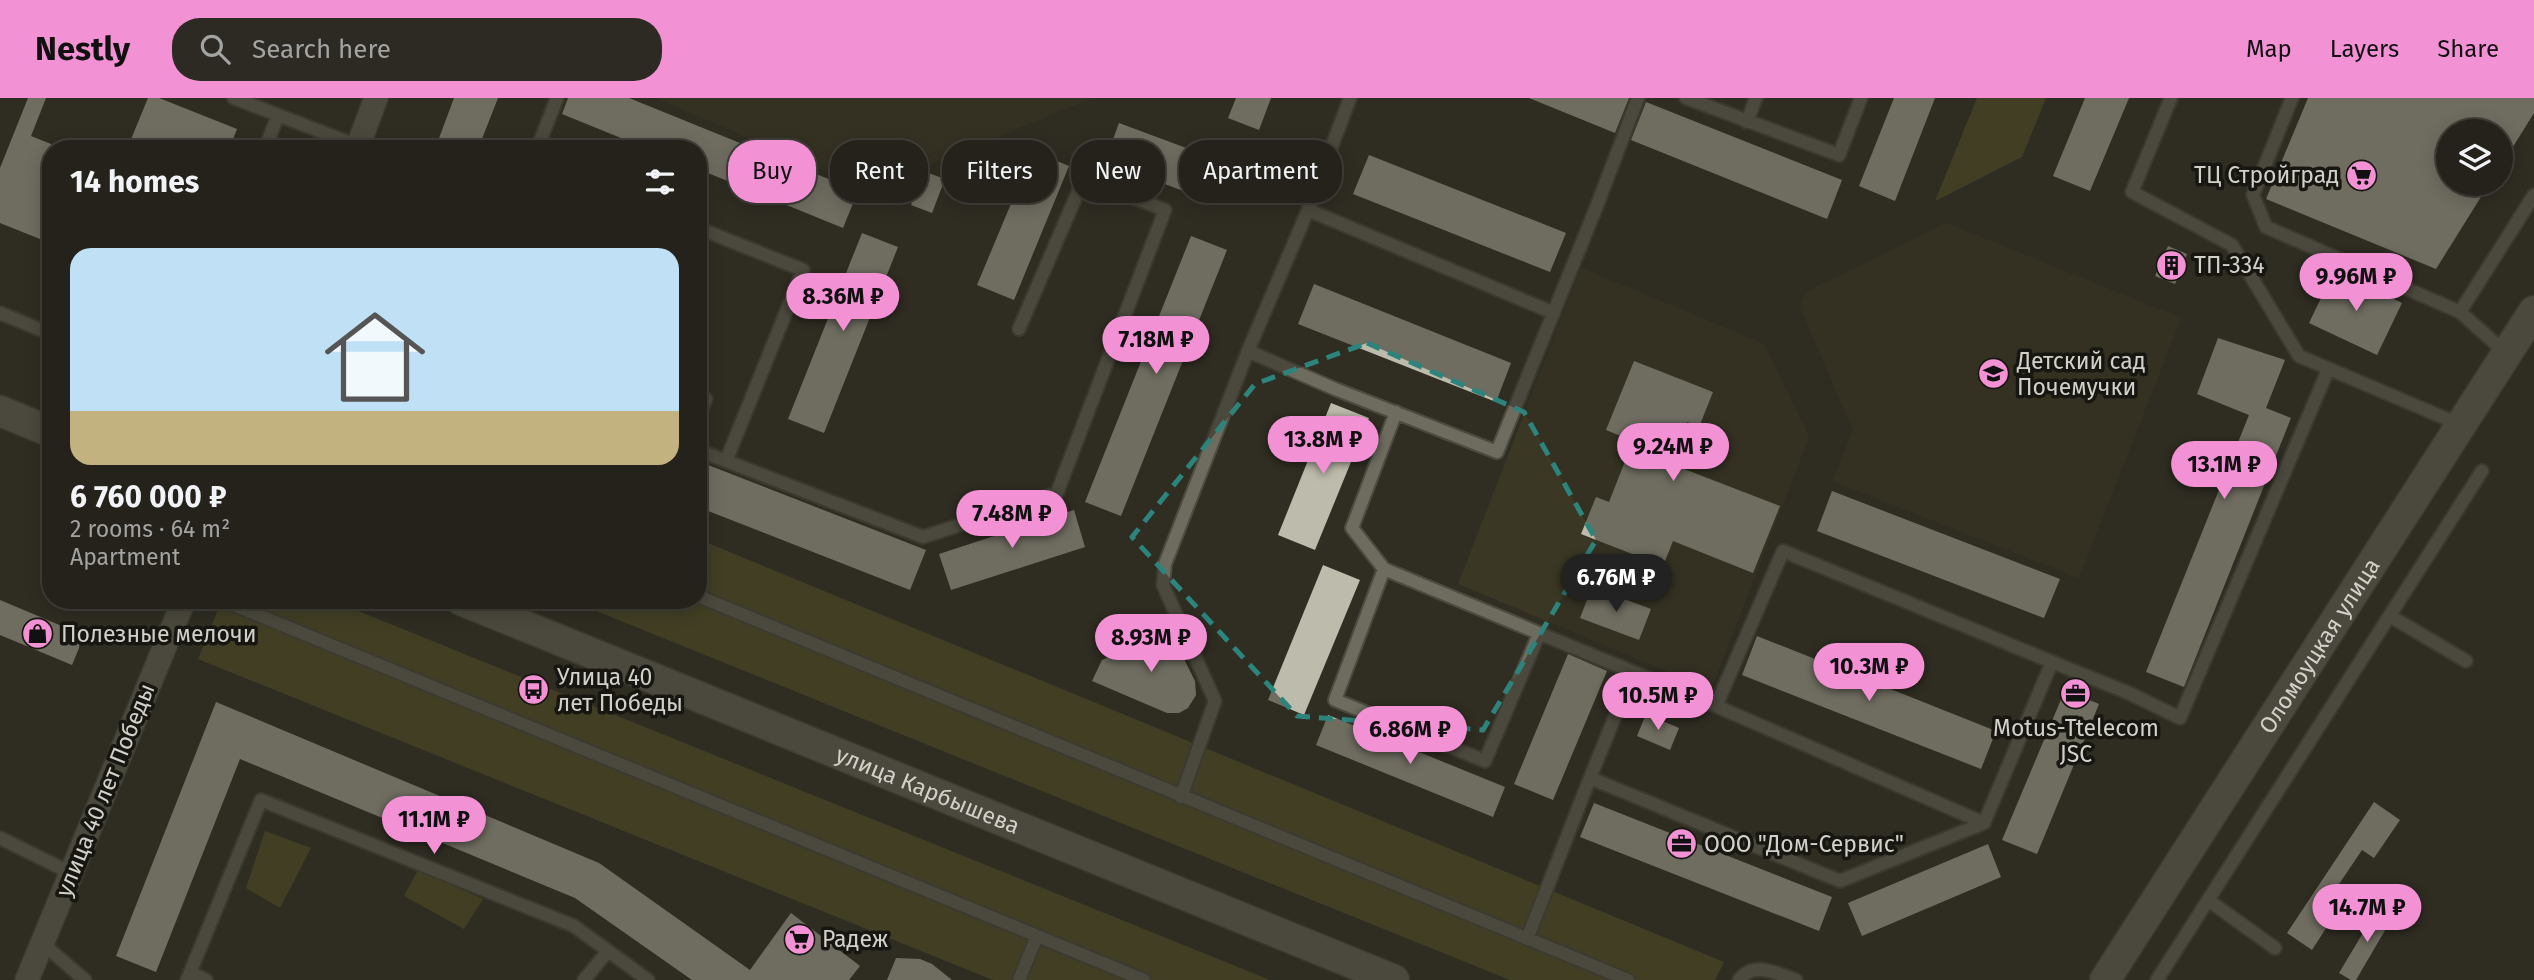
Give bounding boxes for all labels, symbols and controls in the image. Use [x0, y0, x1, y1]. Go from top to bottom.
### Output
search box [172, 18, 662, 81]
text: Nestly [35, 29, 130, 69]
icon: search [196, 30, 234, 68]
text: Search here [252, 34, 391, 65]
text: Map [2246, 35, 2292, 63]
text: Layers [2330, 35, 2399, 63]
text: Share [2437, 35, 2499, 63]
map controls [2436, 119, 2513, 196]
button: layers [2436, 119, 2513, 196]
chip: Buy [728, 140, 816, 203]
chip: Rent [830, 140, 928, 203]
chip: Filters [942, 140, 1057, 203]
chip: New [1071, 140, 1165, 203]
chip: Apartment [1179, 140, 1342, 203]
supermarket icon: ТЦ Стройград [2345, 158, 2379, 192]
place label: ТЦ Стройград [2194, 161, 2339, 189]
icon: filters [641, 163, 679, 201]
text: 14 homes [70, 164, 199, 200]
building icon: ТП-334 [2154, 248, 2188, 282]
place label: ТП-334 [2194, 251, 2264, 279]
pin: 9.96M ₽ [2291, 254, 2421, 313]
text: 9.96M ₽ [2316, 262, 2396, 290]
pin: 8.36M ₽ [778, 274, 908, 333]
text: 8.36M ₽ [802, 282, 884, 310]
icon: home [312, 294, 438, 420]
pin: 7.18M ₽ [1091, 316, 1221, 376]
text: 7.18M ₽ [1118, 325, 1194, 353]
place label: Детский сад Почемучки [2016, 347, 2146, 401]
school or university icon: Детский сад Почемучки [1977, 357, 2011, 391]
pin: 13.8M ₽ [1258, 416, 1388, 476]
pin: 9.24M ₽ [1608, 424, 1738, 483]
text: 13.8M ₽ [1284, 425, 1362, 453]
text: 9.24M ₽ [1633, 432, 1713, 460]
pin: 13.1M ₽ [2159, 442, 2289, 501]
text: 13.1M ₽ [2187, 450, 2261, 478]
text: 6 760 000 ₽ [70, 479, 227, 515]
pin: 7.48M ₽ [947, 490, 1077, 550]
text: 7.48M ₽ [972, 499, 1052, 527]
text: 2 rooms · 64 m² [70, 515, 230, 543]
text: Apartment [70, 543, 180, 571]
street label: Оломоуцкая улица [2253, 553, 2386, 739]
pin: 6.76M ₽ [1551, 554, 1681, 614]
text: 6.76M ₽ [1576, 563, 1656, 591]
pin: 8.93M ₽ [1086, 614, 1216, 674]
shop icon: Полезные мелочи [21, 617, 55, 651]
place label: Полезные мелочи [61, 620, 257, 648]
text: 8.93M ₽ [1111, 623, 1191, 651]
pin: 10.3M ₽ [1804, 644, 1934, 703]
text: 10.3M ₽ [1829, 652, 1909, 680]
place label: Улица 40 лет Победы [557, 663, 683, 717]
pin: 10.5M ₽ [1593, 672, 1723, 732]
bus stop icon: Улица 40 лет Победы [517, 673, 551, 707]
office icon: Motus-Ttelecom JSC [2059, 677, 2093, 711]
street label: улица 40 лет Победы [49, 679, 161, 901]
text: 10.5M ₽ [1618, 681, 1698, 709]
pin: 6.86M ₽ [1345, 706, 1475, 766]
place label: Motus-Ttelecom JSC [1993, 714, 2159, 768]
text: 6.86M ₽ [1369, 715, 1451, 743]
street label: улица Карбышева [832, 740, 1024, 840]
pin: 11.1M ₽ [369, 796, 499, 856]
text: 11.1M ₽ [398, 805, 470, 833]
office icon: ООО "Дом-Сервис" [1664, 827, 1698, 861]
place label: ООО "Дом-Сервис" [1704, 830, 1904, 858]
pin: 14.7M ₽ [2302, 884, 2432, 944]
text: 14.7M ₽ [2328, 893, 2406, 921]
supermarket icon: Радеж [782, 922, 816, 956]
place label: Радеж [822, 925, 889, 953]

